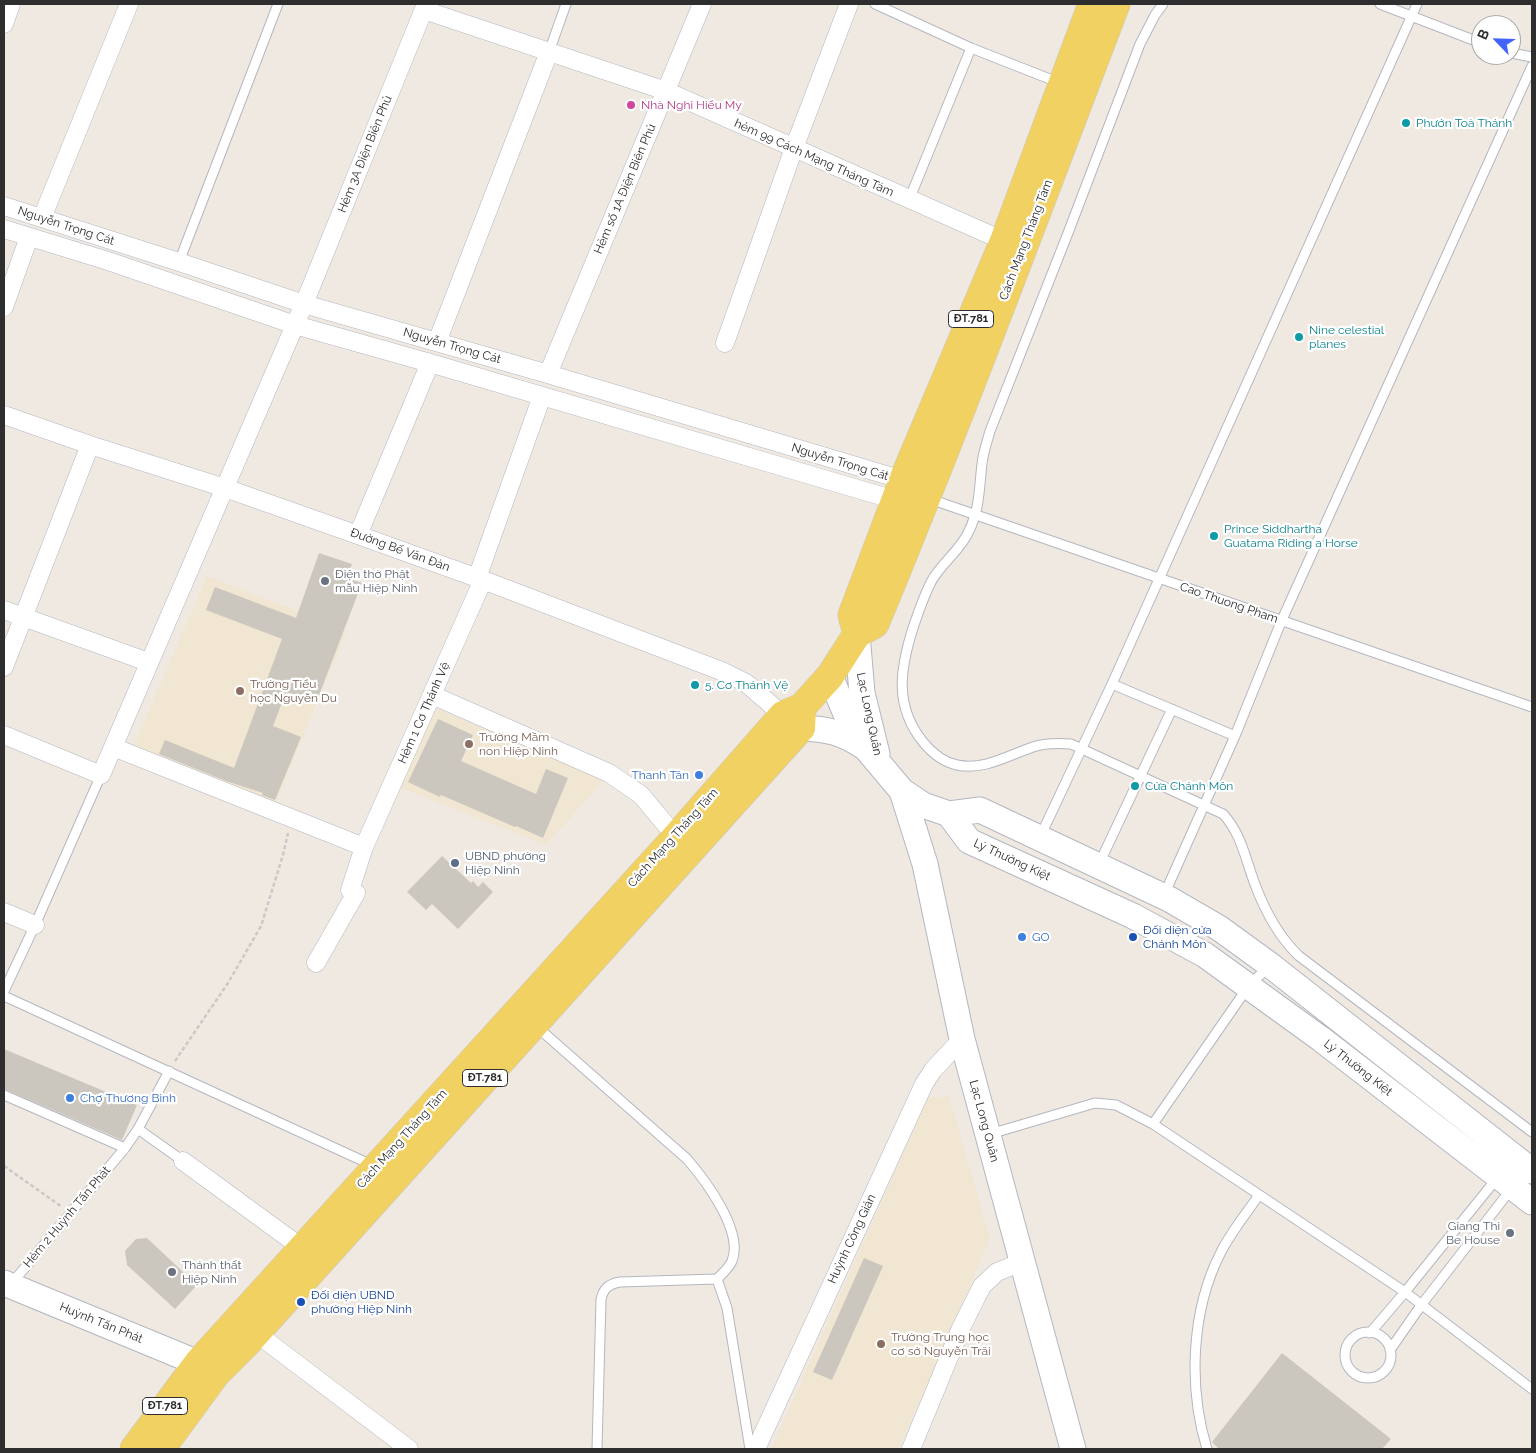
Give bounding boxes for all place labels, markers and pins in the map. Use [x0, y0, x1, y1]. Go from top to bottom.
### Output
place label: Nhà Nghỉ Hiểu My [641, 98, 742, 112]
marker: Nhà Nghỉ Hiểu My [625, 99, 637, 111]
place label: Phướn Toà Thánh [1416, 116, 1512, 130]
marker: Phướn Toà Thánh [1400, 117, 1412, 129]
place label: Nine celestial planes [1309, 323, 1384, 351]
marker: Nine celestial planes [1293, 331, 1305, 343]
place label: Prince Siddhartha Guatama Riding a Horse [1224, 522, 1358, 550]
marker: Prince Siddhartha Guatama Riding a Horse [1208, 530, 1220, 542]
place label: Điện thờ Phật mẫu Hiệp Ninh [335, 567, 418, 595]
marker: Điện thờ Phật mẫu Hiệp Ninh [319, 575, 331, 587]
place label: Trường Tiểu học Nguyễn Du [250, 677, 337, 705]
place label: 5. Cơ Thánh Vệ [705, 678, 788, 692]
marker: 5. Cơ Thánh Vệ [689, 679, 701, 691]
marker: Trường Tiểu học Nguyễn Du [234, 685, 246, 697]
place label: Trường Mầm non Hiệp Ninh [479, 730, 558, 758]
marker: Trường Mầm non Hiệp Ninh [463, 738, 475, 750]
place label: Thanh Tân [631, 768, 689, 782]
marker: Thanh Tân [693, 769, 705, 781]
place label: Cửa Chánh Môn [1145, 779, 1233, 793]
marker: Cửa Chánh Môn [1129, 780, 1141, 792]
place label: UBND phường Hiệp Ninh [465, 849, 546, 877]
marker: UBND phường Hiệp Ninh [449, 857, 461, 869]
place label: Đối diện cửa Chánh Môn [1143, 923, 1212, 951]
place label: GO [1032, 930, 1050, 944]
marker: GO [1016, 931, 1028, 943]
marker: Đối diện cửa Chánh Môn [1127, 931, 1139, 943]
place label: Chợ Thương Binh [80, 1091, 176, 1105]
marker: Chợ Thương Binh [64, 1092, 76, 1104]
place label: Giang Thi Be House [1446, 1219, 1500, 1247]
marker: Giang Thi Be House [1504, 1227, 1516, 1239]
place label: Thánh thất Hiệp Ninh [182, 1258, 241, 1286]
marker: Thánh thất Hiệp Ninh [166, 1266, 178, 1278]
place label: Đối diện UBND phường Hiệp Ninh [311, 1288, 412, 1316]
marker: Đối diện UBND phường Hiệp Ninh [295, 1296, 307, 1308]
place label: Trường Trung học cơ sở Nguyễn Trãi [891, 1330, 991, 1358]
marker: Trường Trung học cơ sở Nguyễn Trãi [875, 1338, 887, 1350]

